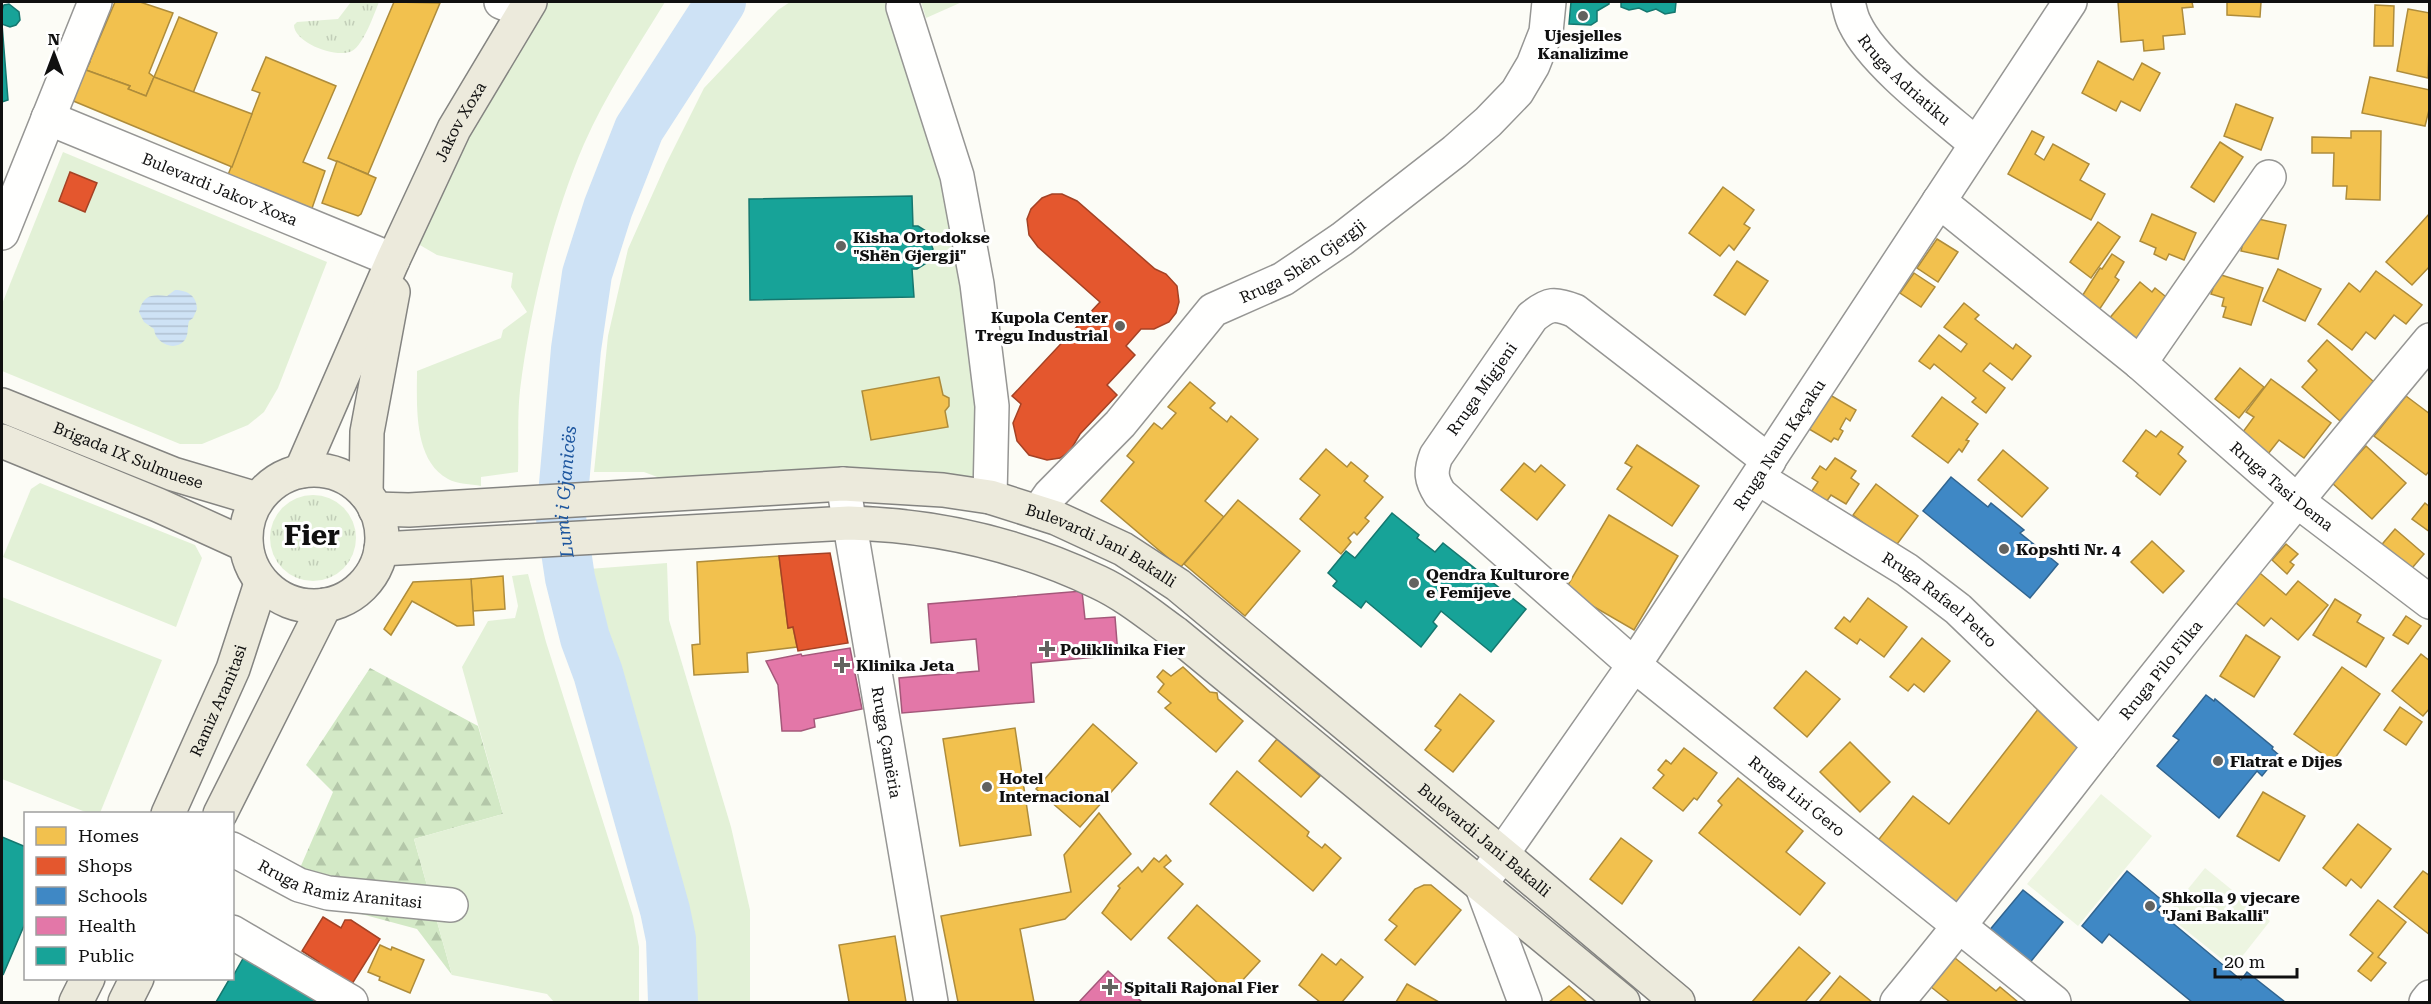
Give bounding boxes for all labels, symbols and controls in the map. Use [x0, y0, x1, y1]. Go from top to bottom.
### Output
marker: Ujesjelles Kanalizime [1576, 9, 1590, 23]
north arrow [24, 24, 84, 84]
place label: Ujesjelles Kanalizime [1537, 26, 1629, 63]
text: N [48, 30, 60, 49]
street label: Rruga Adriatiku [1854, 30, 1955, 129]
street label: Jakov Xoxa [431, 78, 490, 165]
street label: Bulevardi Jakov Xoxa [139, 148, 301, 229]
street label: Rruga Shën Gjergji [1236, 215, 1369, 307]
place label: Kisha Ortodokse "Shën Gjergji" [853, 228, 990, 265]
marker: Kisha Ortodokse "Shën Gjergji" [834, 239, 848, 253]
place label: Kupola Center Tregu Industrial [975, 308, 1109, 345]
marker: Kupola Center Tregu Industrial [1113, 319, 1127, 333]
street label: Rruga Migjeni [1443, 339, 1521, 439]
street label: Rruga Naun Kaçaku [1729, 376, 1829, 513]
street label: Brigada IX Sulmuese [51, 417, 206, 492]
water label: Lumi i Gjanicës [550, 425, 580, 560]
street label: Rruga Tasi Dema [2226, 437, 2338, 535]
street label: Bulevardi Jani Bakalli [1023, 499, 1180, 591]
district label: Fier [284, 519, 340, 552]
place label: Kopshti Nr. 4 [2016, 540, 2121, 559]
marker: Kopshti Nr. 4 [1997, 542, 2011, 556]
street label: Rruga Rafael Petro [1879, 548, 2001, 651]
place label: Qendra Kulturore e Femijeve [1426, 565, 1569, 602]
marker: Qendra Kulturore e Femijeve [1407, 576, 1421, 590]
street label: Rruga Pilo Filka [2115, 616, 2206, 723]
marker: Poliklinika Fier [1038, 640, 1056, 658]
place label: Poliklinika Fier [1060, 640, 1185, 659]
street label: Ramiz Aranitasi [186, 642, 250, 759]
marker: Klinika Jeta [833, 656, 851, 674]
place label: Klinika Jeta [856, 656, 955, 675]
street label: Rruga Çamëria [868, 685, 906, 800]
street label: Rruga Liri Gero [1745, 752, 1849, 840]
place label: Flatrat e Dijes [2230, 752, 2342, 771]
marker: Flatrat e Dijes [2211, 754, 2225, 768]
place label: Hotel Internacional [999, 769, 1110, 806]
street label: Bulevardi Jani Bakalli [1414, 779, 1555, 901]
marker: Hotel Internacional [980, 780, 994, 794]
legend [24, 812, 234, 980]
text: Homes [78, 825, 139, 846]
text: Shops [78, 855, 132, 876]
street label: Rruga Ramiz Aranitasi [255, 855, 423, 912]
text: Schools [78, 885, 147, 906]
place label: Shkolla 9 vjecare "Jani Bakalli" [2162, 888, 2300, 925]
marker: Shkolla 9 vjecare "Jani Bakalli" [2143, 899, 2157, 913]
text: Health [78, 915, 137, 936]
scale bar [2215, 941, 2298, 979]
text: Public [78, 945, 134, 966]
text: 20 m [2224, 951, 2265, 972]
marker: Spitali Rajonal Fier [1101, 978, 1119, 996]
place label: Spitali Rajonal Fier [1124, 978, 1279, 997]

